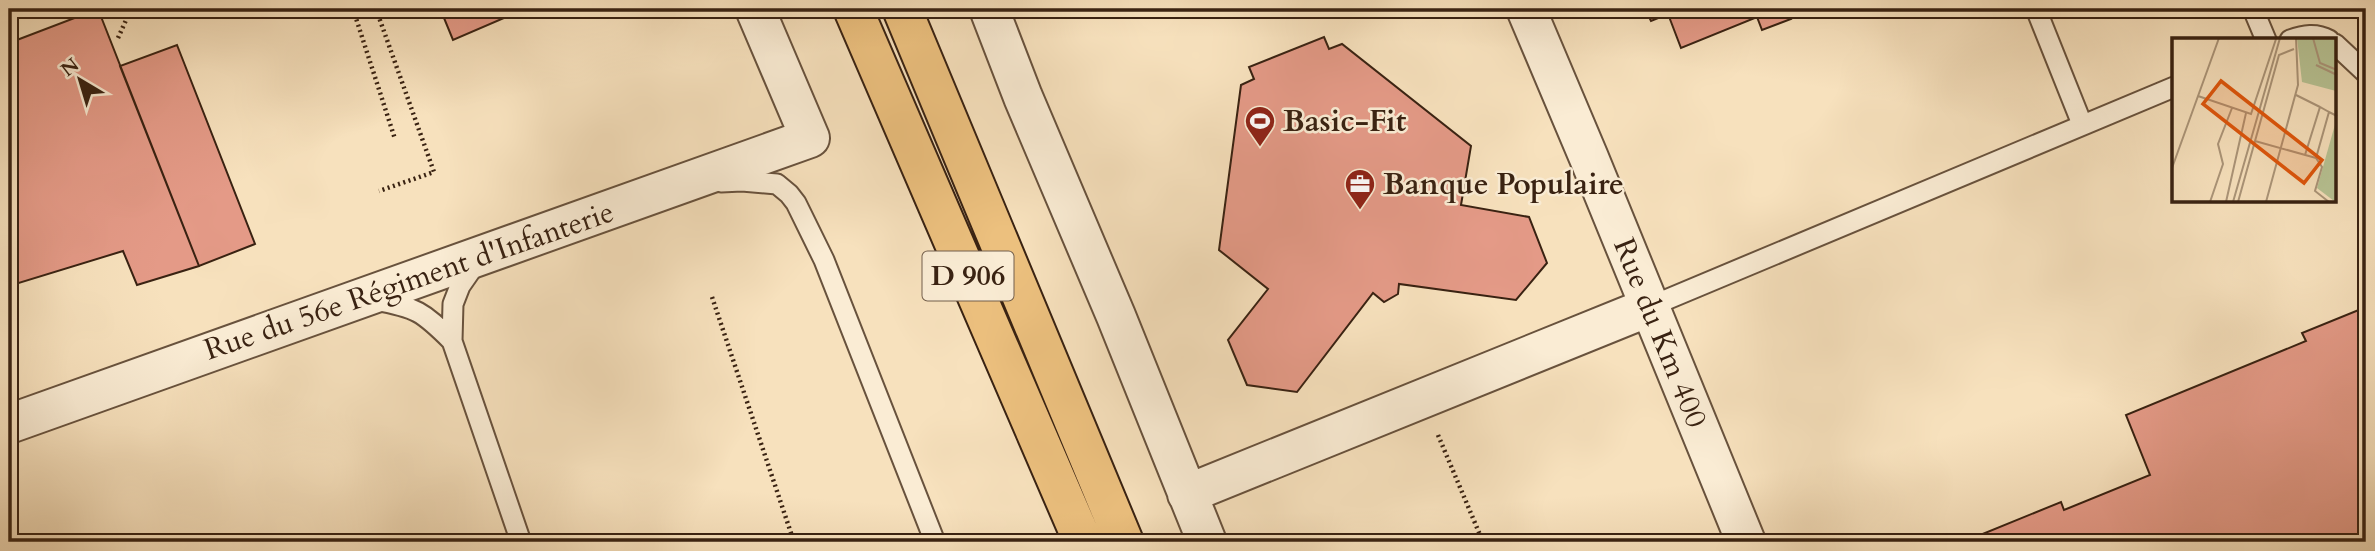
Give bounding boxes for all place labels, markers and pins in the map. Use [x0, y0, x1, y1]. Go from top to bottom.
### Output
place label: Basic-Fit [1283, 101, 1407, 142]
sports icon: Basic-Fit [1243, 104, 1277, 148]
place label: Banque Populaire [1383, 164, 1624, 205]
office icon: Banque Populaire [1343, 167, 1377, 211]

